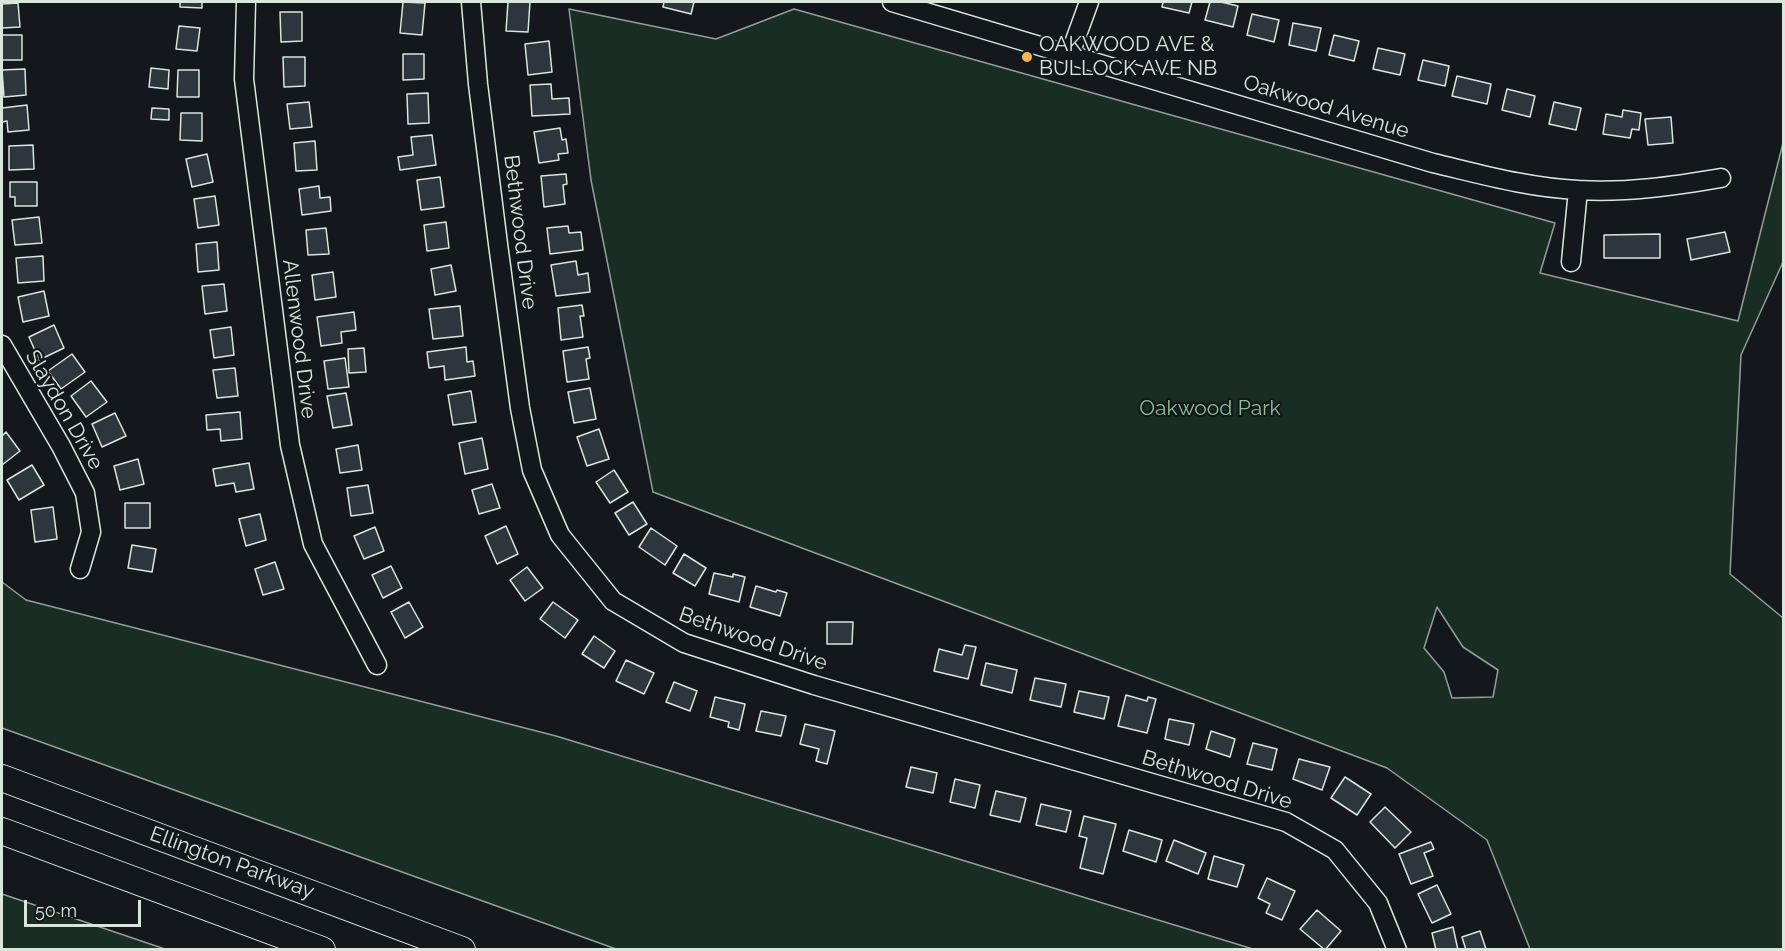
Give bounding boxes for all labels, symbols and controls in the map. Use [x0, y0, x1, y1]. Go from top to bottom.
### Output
place label: OAKWOOD AVE & BULLOCK AVE NB [1039, 32, 1217, 82]
marker: OAKWOOD AVE & BULLOCK AVE NB [1020, 50, 1034, 64]
street label: Oakwood Avenue [1240, 70, 1412, 144]
street label: Bethwood Drive [498, 153, 542, 311]
street label: Allenwood Drive [277, 258, 321, 420]
street label: Slaydon Drive [20, 346, 108, 474]
park label: Oakwood Park [1139, 396, 1281, 422]
street label: Bethwood Drive [675, 602, 831, 676]
street label: Bethwood Drive [1139, 745, 1295, 815]
street label: Ellington Parkway [146, 822, 318, 904]
scale bar [27, 888, 144, 926]
text: 50 m [35, 900, 77, 921]

